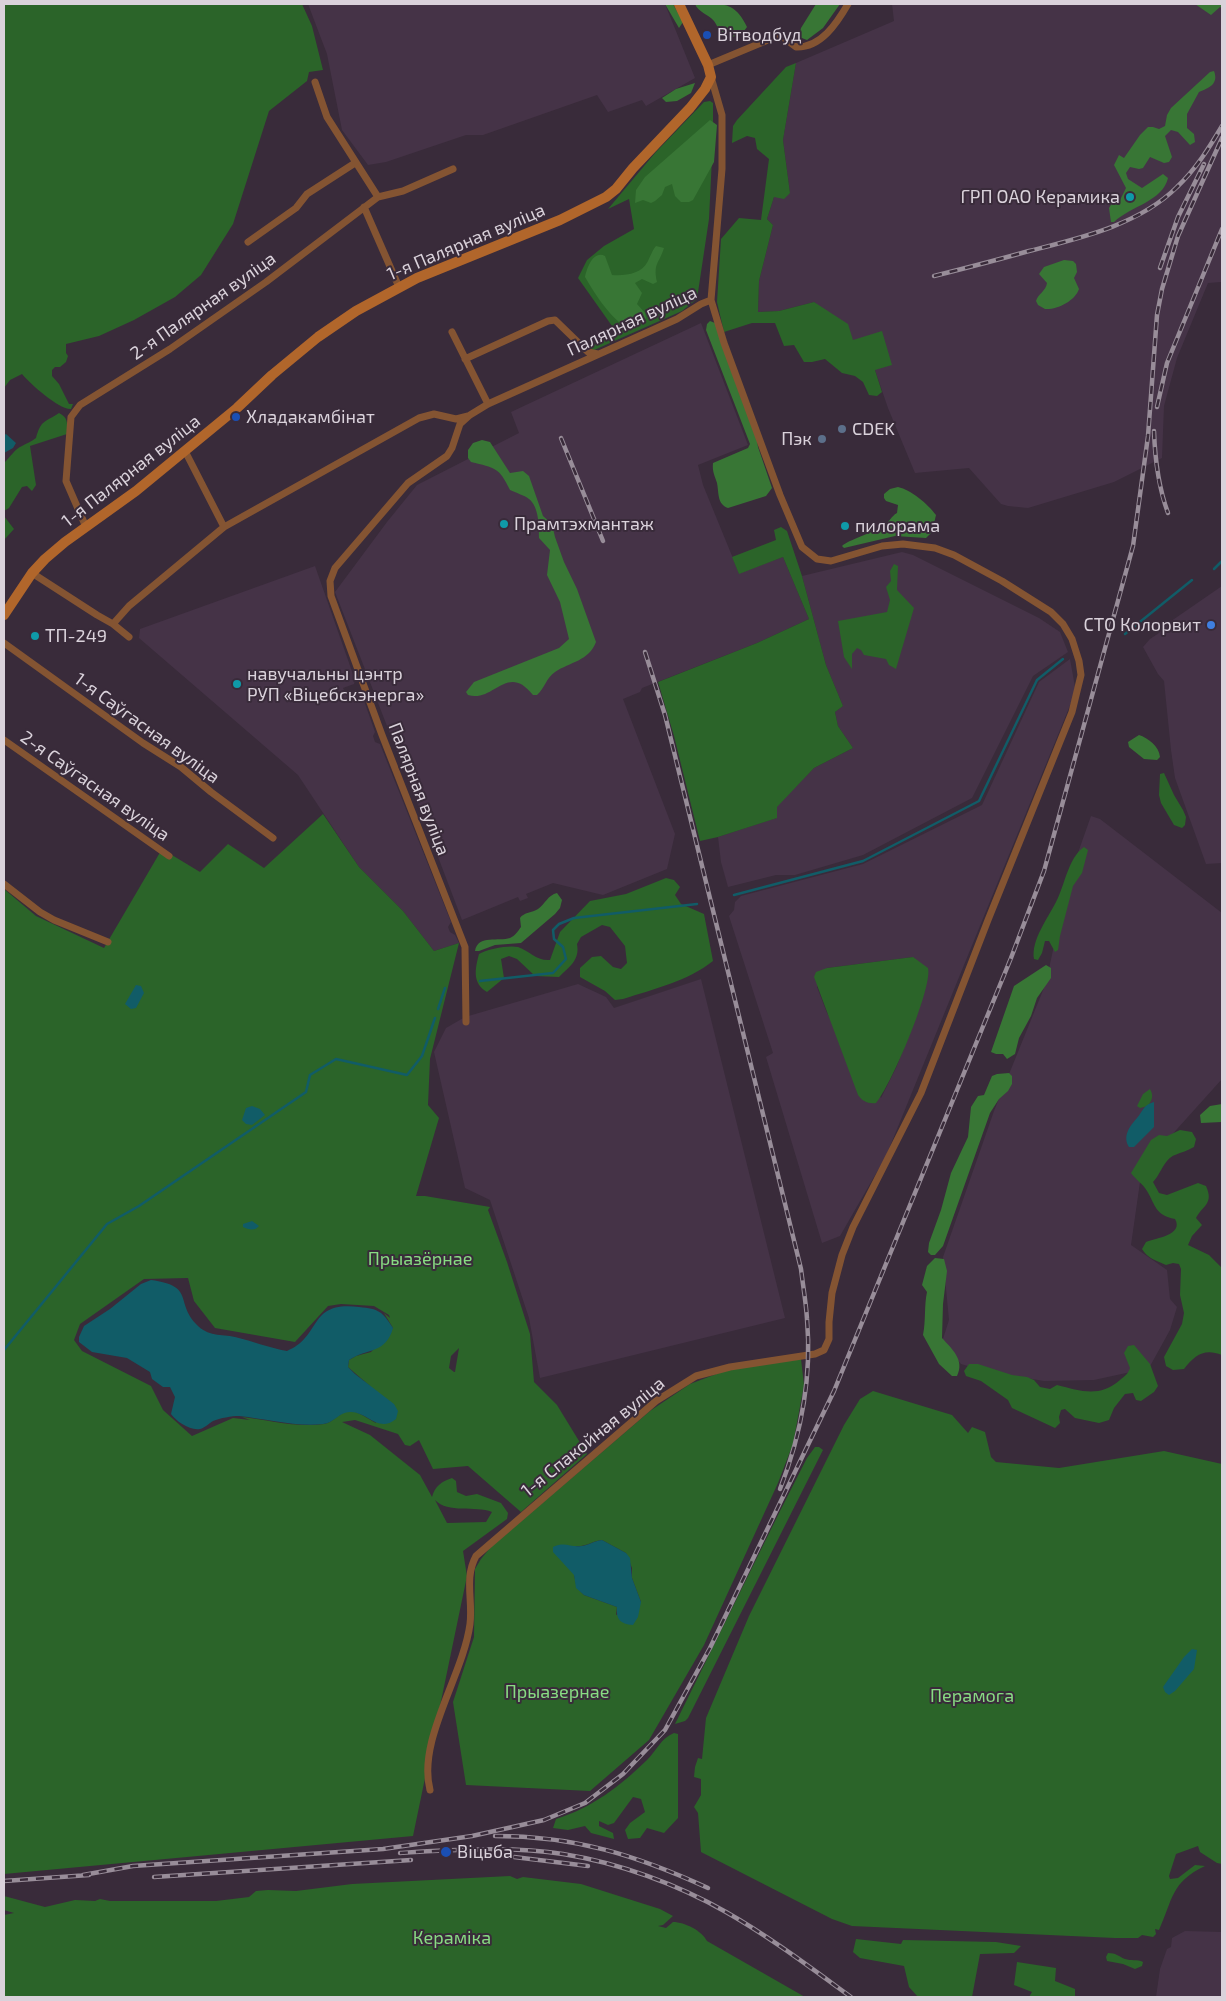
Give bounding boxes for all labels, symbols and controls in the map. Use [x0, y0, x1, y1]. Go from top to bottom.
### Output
place label: Вітводбуд [717, 24, 802, 46]
marker: Вітводбуд [701, 29, 713, 41]
place label: ГРП ОАО Керамика [960, 186, 1120, 208]
marker: ГРП ОАО Керамика [1124, 191, 1136, 203]
street label: 1-я Палярная вуліца [384, 199, 548, 285]
street label: 2-я Палярная вуліца [126, 248, 280, 364]
street label: Палярная вуліца [564, 281, 700, 361]
place label: Хладакамбінат [246, 406, 375, 428]
street label: 1-я Палярная вуліца [57, 410, 205, 532]
marker: Хладакамбінат [230, 411, 242, 423]
place label: CDEK [852, 418, 895, 440]
marker: CDEK [836, 423, 848, 435]
place label: Пэк [781, 428, 812, 450]
marker: Пэк [816, 433, 828, 445]
place label: Прамтэхмантаж [514, 513, 654, 535]
place label: пилорама [855, 515, 940, 537]
marker: Прамтэхмантаж [498, 518, 510, 530]
marker: пилорама [839, 520, 851, 532]
place label: СТО Колорвит [1083, 614, 1201, 636]
marker: СТО Колорвит [1205, 619, 1217, 631]
place label: ТП-249 [45, 625, 107, 647]
marker: ТП-249 [29, 630, 41, 642]
place label: навучальны цэнтр РУП «Віцебскэнерга» [247, 663, 424, 706]
street label: 1-я Саўгасная вуліца [70, 668, 224, 788]
marker: навучальны цэнтр РУП «Віцебскэнерга» [231, 678, 243, 690]
street label: Палярная вуліца [384, 719, 454, 859]
street label: 2-я Саўгасная вуліца [16, 726, 174, 846]
park label: Прыазёрнае [368, 1248, 472, 1270]
street label: 1-я Спакойная вуліца [517, 1373, 669, 1501]
park label: Прыазернае [505, 1681, 609, 1703]
park label: Перамога [930, 1685, 1014, 1707]
place label: Віцьба [457, 1841, 513, 1863]
marker: Віцьба [439, 1845, 453, 1859]
park label: Кераміка [413, 1927, 491, 1949]

